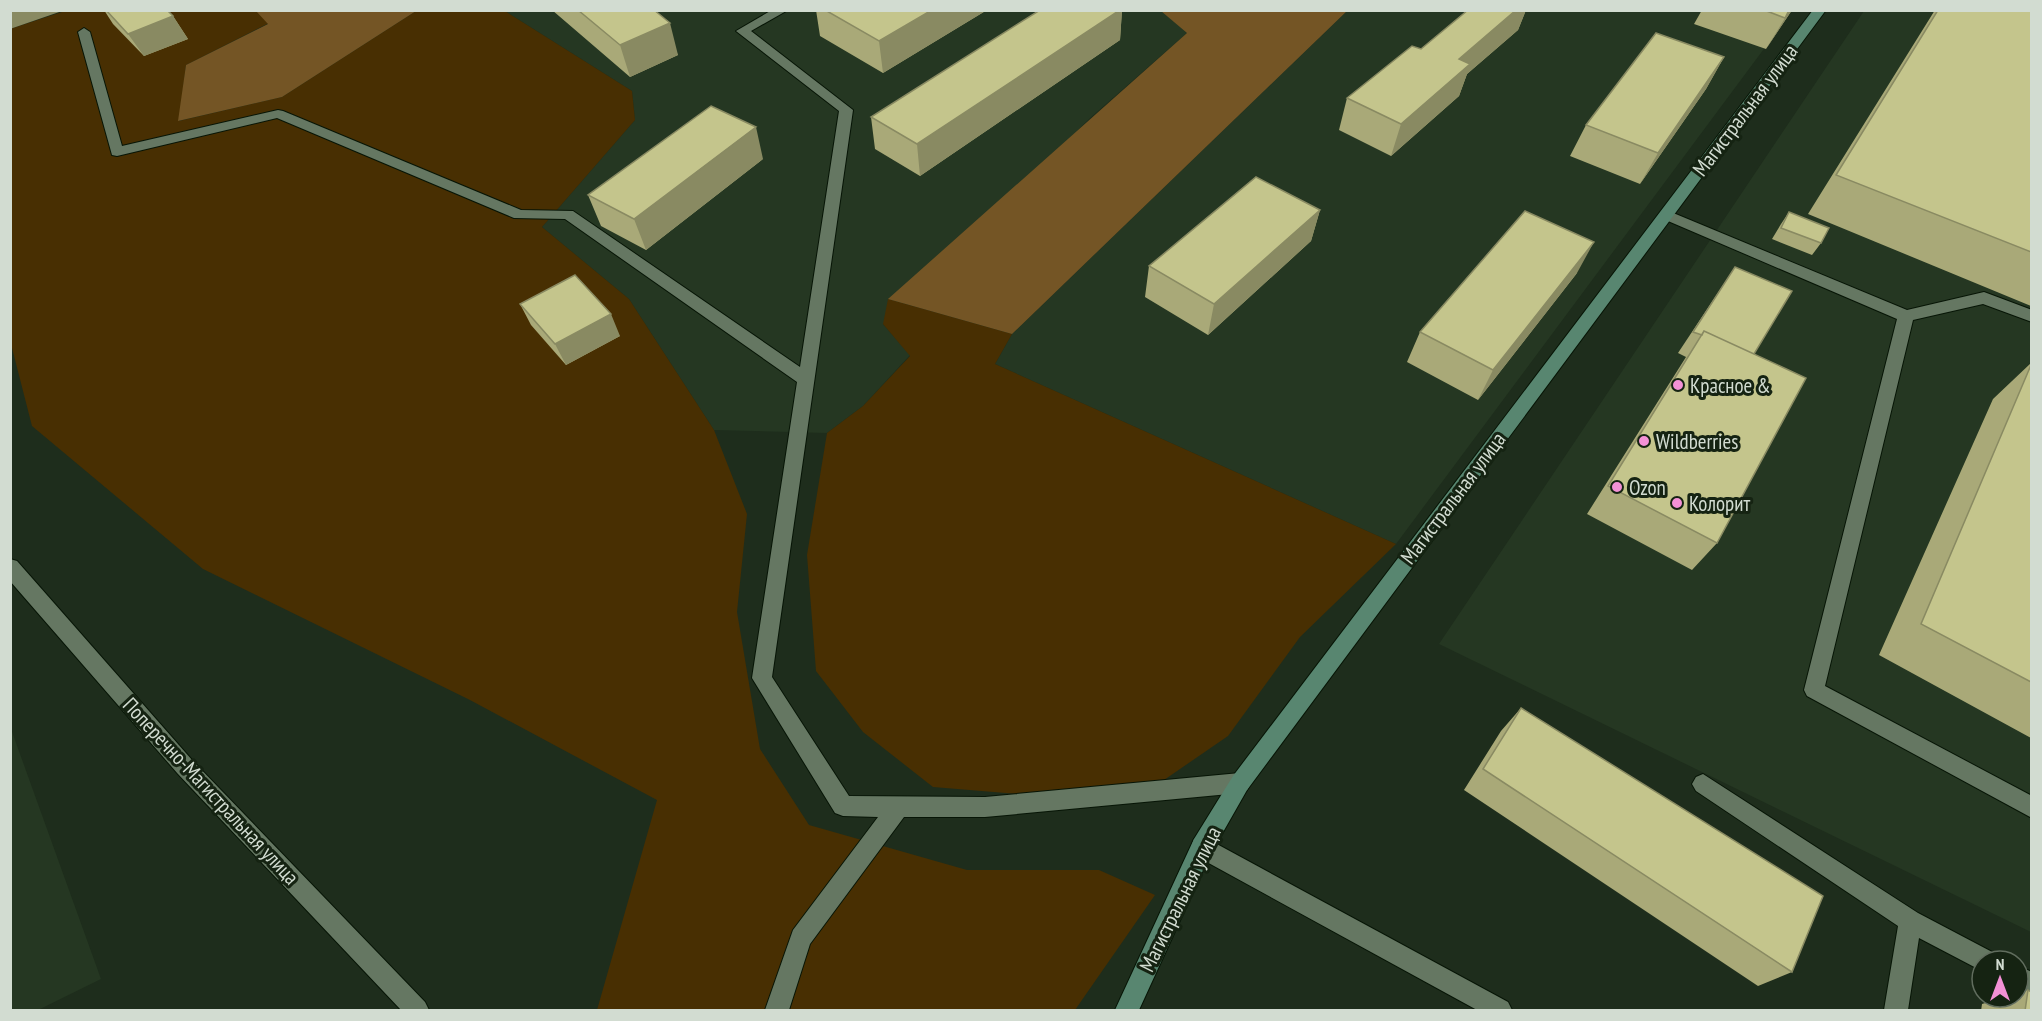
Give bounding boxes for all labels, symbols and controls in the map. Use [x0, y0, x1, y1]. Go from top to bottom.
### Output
street label: Магистральная улица [1687, 39, 1803, 181]
place label: Красное & [1690, 372, 1770, 399]
marker: Красное & [1671, 378, 1685, 392]
street label: Магистральная улица [1395, 427, 1511, 569]
place label: Wildberries [1656, 428, 1738, 455]
marker: Wildberries [1637, 434, 1651, 448]
place label: Ozon [1629, 474, 1666, 501]
marker: Ozon [1610, 480, 1624, 494]
place label: Колорит [1689, 490, 1750, 517]
marker: Колорит [1670, 496, 1684, 510]
street label: Поперечно-Магистральная улица [117, 692, 305, 890]
street label: Магистральная улица [1133, 822, 1227, 976]
north arrow [1970, 949, 2030, 1009]
text: N [1996, 954, 2004, 974]

